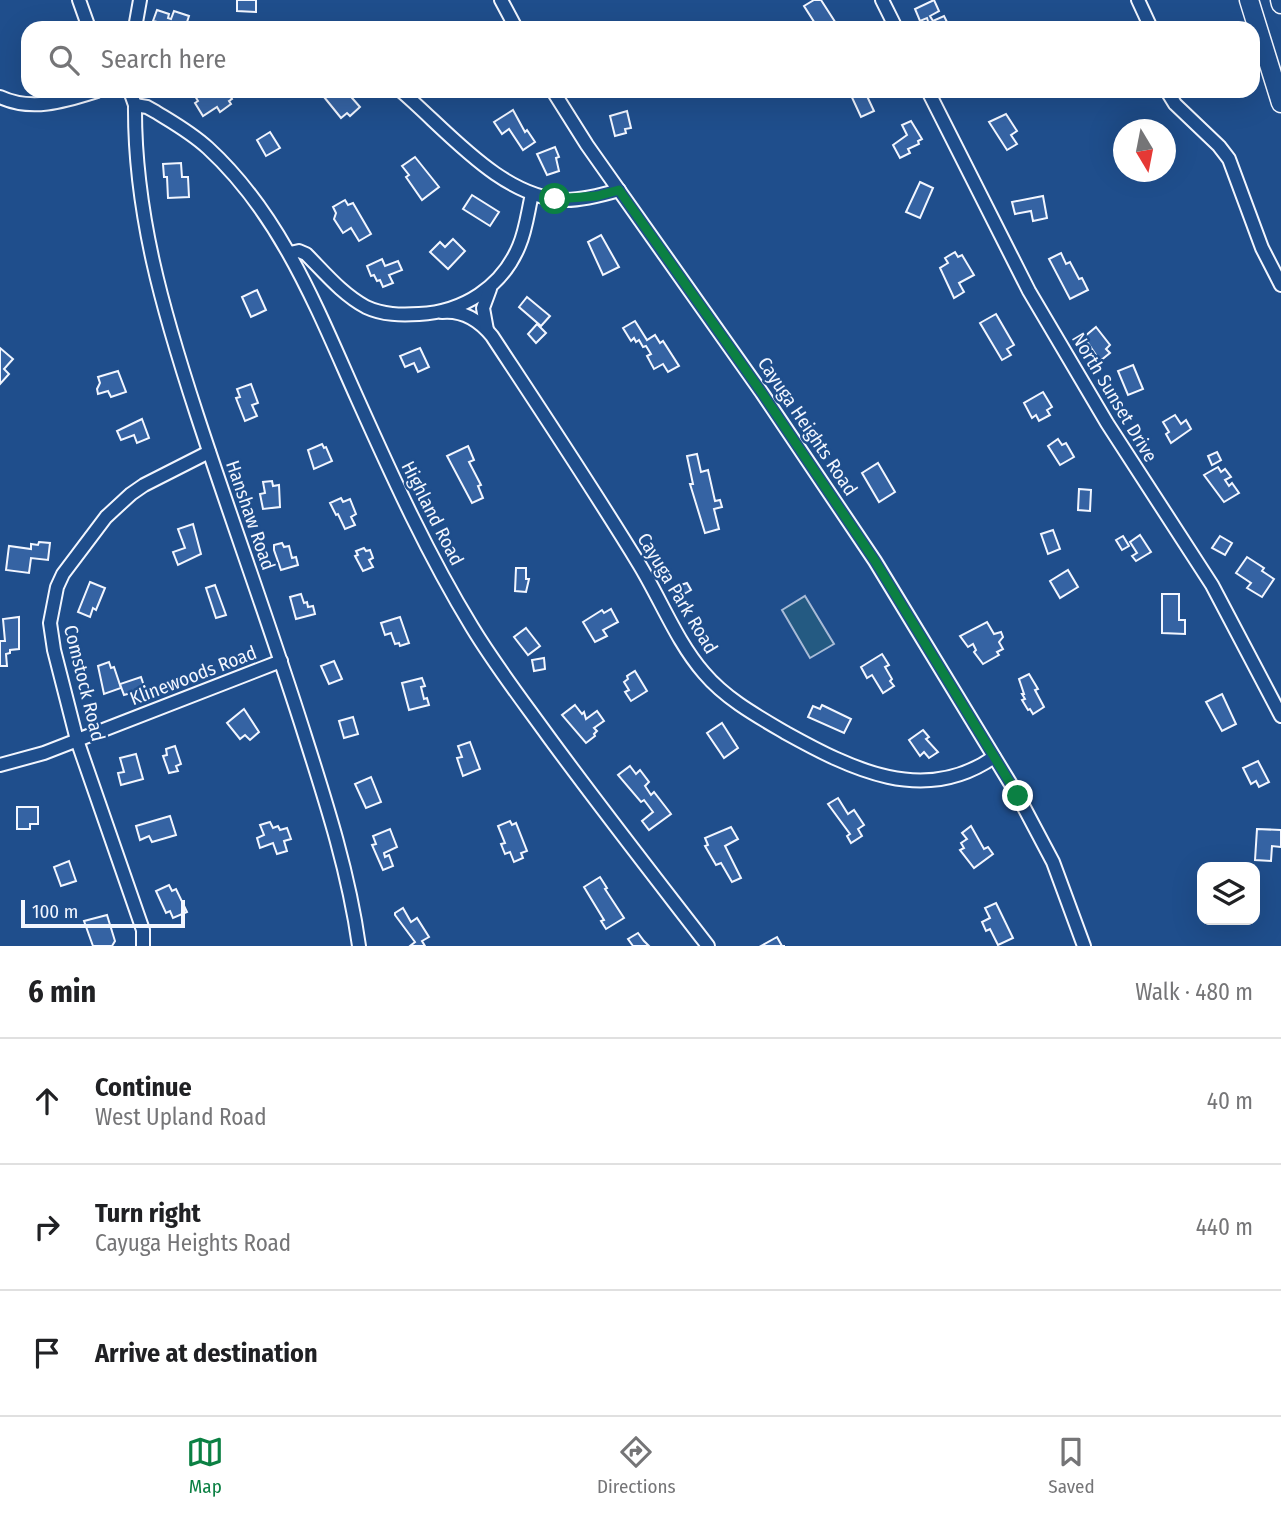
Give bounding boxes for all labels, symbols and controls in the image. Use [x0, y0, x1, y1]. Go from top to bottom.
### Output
search box [21, 21, 1260, 98]
icon: search [45, 41, 83, 79]
text: Search here [101, 44, 226, 75]
north arrow [1113, 119, 1176, 182]
route start [539, 183, 570, 214]
street label: North Sunset Drive [1067, 328, 1162, 466]
street label: Cayuga Heights Road [753, 353, 862, 500]
street label: Hanshaw Road [221, 457, 280, 573]
street label: Highland Road [397, 457, 469, 569]
street label: Cayuga Park Road [632, 529, 723, 658]
street label: Comstock Road [59, 623, 110, 744]
street label: Klinewoods Road [127, 641, 260, 710]
route end [1002, 780, 1033, 811]
map controls [1197, 862, 1260, 925]
button: layers [1197, 862, 1260, 925]
scale bar [21, 897, 186, 929]
text: 100 m [32, 900, 78, 923]
text: 6 min [28, 974, 96, 1010]
text: Walk · 480 m [1135, 978, 1253, 1006]
text: Continue [95, 1072, 192, 1103]
icon: ahead [28, 1082, 66, 1120]
text: 40 m [1207, 1087, 1253, 1115]
text: West Upland Road [95, 1103, 267, 1131]
text: Turn right [95, 1198, 201, 1229]
icon: right [28, 1208, 66, 1246]
text: 440 m [1196, 1213, 1253, 1241]
text: Cayuga Heights Road [95, 1229, 291, 1257]
icon: arrive [28, 1334, 66, 1372]
text: Arrive at destination [95, 1338, 318, 1369]
tab: Map [186, 1433, 224, 1498]
tab: Directions [597, 1433, 676, 1498]
tab: Saved [1048, 1433, 1095, 1498]

